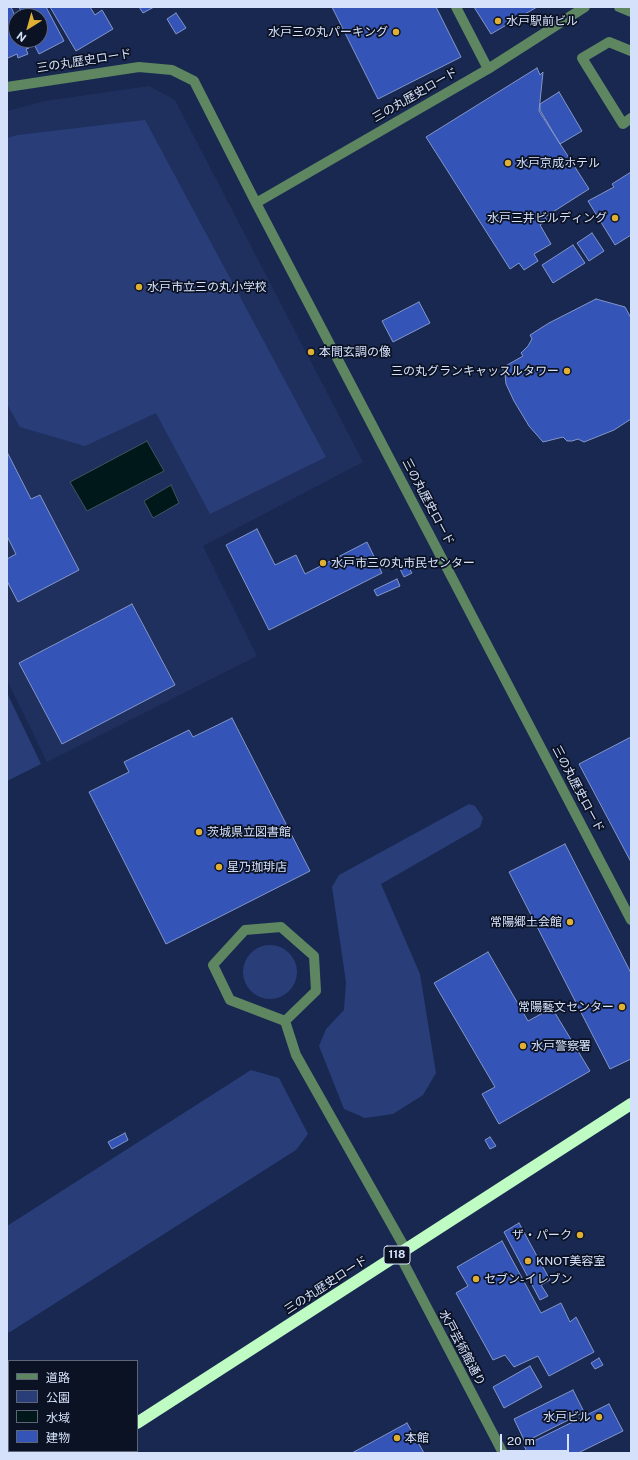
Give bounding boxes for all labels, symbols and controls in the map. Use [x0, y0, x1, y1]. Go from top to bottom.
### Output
north arrow [8, 8, 48, 48]
place label: 水戸駅前ビル [506, 14, 578, 28]
marker: 水戸駅前ビル [493, 16, 503, 26]
place label: 水戸三の丸パーキング [268, 25, 388, 39]
marker: 水戸三の丸パーキング [391, 27, 401, 37]
text: N [14, 29, 28, 44]
street label: 三の丸歴史ロード [35, 46, 133, 76]
street label: 三の丸歴史ロード [370, 65, 460, 125]
place label: 水戸京成ホテル [516, 156, 600, 170]
marker: 水戸京成ホテル [503, 158, 513, 168]
place label: 水戸三井ビルディング [487, 211, 607, 225]
marker: 水戸三井ビルディング [610, 213, 620, 223]
place label: 水戸市立三の丸小学校 [147, 280, 267, 294]
marker: 水戸市立三の丸小学校 [134, 282, 144, 292]
place label: 本間玄調の像 [319, 345, 391, 359]
marker: 本間玄調の像 [306, 347, 316, 357]
place label: 三の丸グランキャッスルタワー [391, 364, 559, 378]
marker: 三の丸グランキャッスルタワー [562, 366, 572, 376]
street label: 三の丸歴史ロード [399, 456, 457, 548]
place label: 水戸市三の丸市民センター [331, 556, 475, 570]
marker: 水戸市三の丸市民センター [318, 558, 328, 568]
street label: 三の丸歴史ロード [549, 743, 607, 835]
place label: 茨城県立図書館 [207, 825, 291, 839]
marker: 茨城県立図書館 [194, 827, 204, 837]
place label: 星乃珈琲店 [227, 860, 287, 874]
marker: 星乃珈琲店 [214, 862, 224, 872]
place label: 常陽郷土会館 [490, 915, 562, 929]
marker: 常陽郷土会館 [565, 917, 575, 927]
place label: 常陽藝文センター [518, 1000, 614, 1014]
marker: 常陽藝文センター [617, 1002, 627, 1012]
place label: 水戸警察署 [531, 1039, 591, 1053]
marker: 水戸警察署 [518, 1041, 528, 1051]
place label: ザ・パーク [512, 1228, 572, 1242]
marker: ザ・パーク [575, 1230, 585, 1240]
road number: 118 [384, 1246, 410, 1264]
street label: 三の丸歴史ロード [282, 1253, 370, 1317]
place label: KNOT美容室 [536, 1254, 605, 1268]
marker: KNOT美容室 [523, 1256, 533, 1266]
place label: セブン-イレブン [484, 1272, 573, 1286]
marker: セブン-イレブン [471, 1274, 481, 1284]
street label: 水戸芸術館通り [436, 1308, 488, 1388]
legend [8, 1360, 138, 1452]
text: 道路 [46, 1371, 70, 1385]
text: 公園 [46, 1391, 70, 1405]
place label: 水戸ビル [543, 1410, 591, 1424]
text: 水域 [46, 1411, 70, 1425]
marker: 水戸ビル [594, 1412, 604, 1422]
scale bar [502, 1426, 571, 1452]
text: 建物 [46, 1431, 70, 1445]
place label: 本館 [405, 1431, 429, 1445]
marker: 本館 [392, 1433, 402, 1443]
text: 20 m [507, 1434, 535, 1448]

